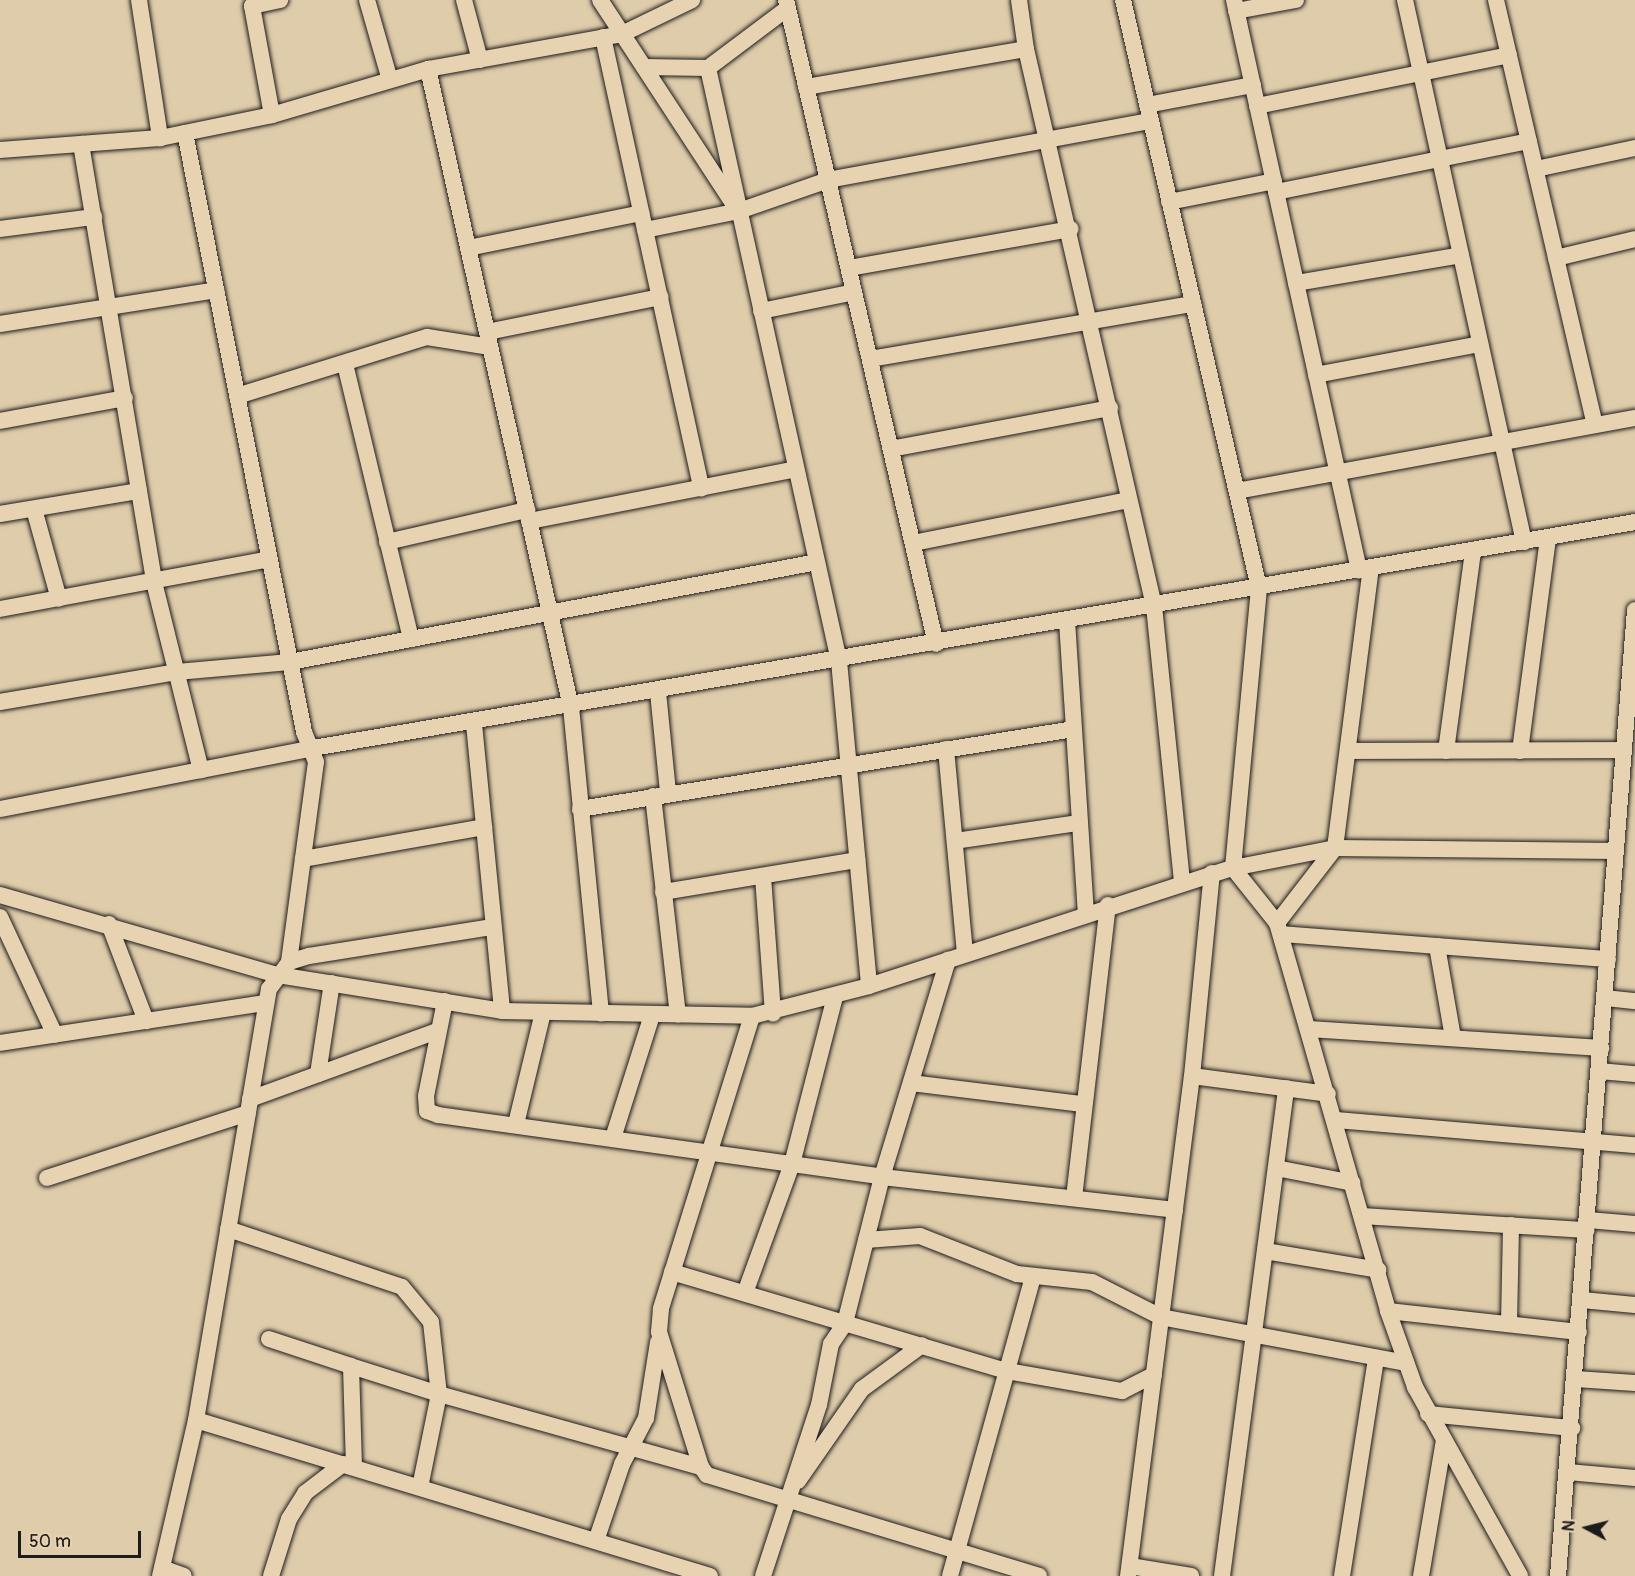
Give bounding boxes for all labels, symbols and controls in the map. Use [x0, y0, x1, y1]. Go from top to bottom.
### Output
north arrow [1557, 1498, 1617, 1558]
scale bar [21, 1519, 144, 1557]
text: N [1559, 1519, 1580, 1532]
text: 50 m [29, 1530, 71, 1553]

